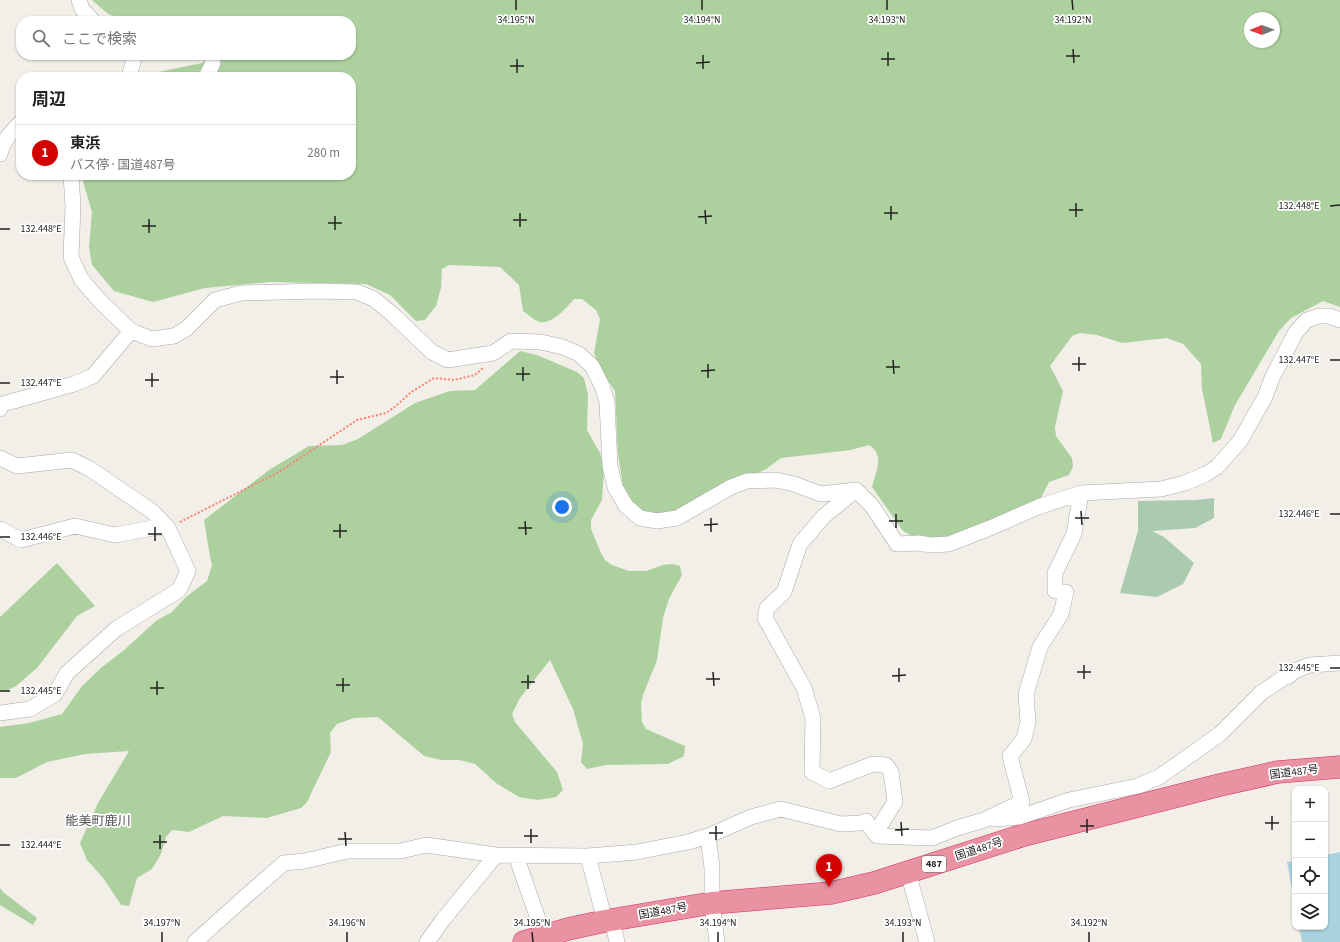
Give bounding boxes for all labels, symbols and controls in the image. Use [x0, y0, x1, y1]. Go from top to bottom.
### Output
north arrow [1244, 12, 1280, 48]
text: 34.195°N [497, 13, 535, 27]
text: 34.194°N [683, 13, 721, 27]
text: 34.193°N [868, 13, 906, 27]
text: 34.192°N [1054, 13, 1092, 27]
search box [16, 16, 356, 60]
icon: search [30, 27, 52, 49]
text: ここで検索 [62, 29, 137, 50]
text: 周辺 [32, 88, 66, 112]
text: 東浜 [70, 133, 100, 154]
text: 1 [42, 144, 48, 162]
text: 280 m [307, 144, 340, 162]
text: バス停 · 国道487号 [70, 156, 176, 174]
text: 132.448°E [1279, 199, 1319, 213]
text: 132.448°E [21, 222, 61, 236]
text: 132.447°E [1279, 353, 1319, 367]
text: 132.447°E [21, 376, 61, 390]
your location [552, 497, 572, 517]
text: 132.446°E [1279, 507, 1319, 521]
text: 132.446°E [21, 530, 61, 544]
text: 132.445°E [1279, 661, 1319, 675]
text: 132.445°E [21, 684, 61, 698]
street label: 国道487号 [1269, 762, 1319, 782]
map controls [1292, 786, 1328, 930]
button: + [1292, 786, 1328, 822]
district label: 能美町鹿川 [65, 812, 131, 830]
button: − [1292, 822, 1328, 858]
street label: 国道487号 [953, 834, 1005, 864]
text: 132.444°E [21, 838, 61, 852]
pin: 1 [816, 854, 842, 887]
road number: 487 [922, 856, 946, 872]
button: locate [1292, 858, 1328, 894]
button: layers [1292, 894, 1328, 930]
street label: 国道487号 [637, 899, 689, 923]
text: 34.197°N [143, 916, 181, 930]
text: 34.196°N [328, 916, 366, 930]
text: 34.195°N [513, 916, 551, 930]
text: 34.194°N [699, 916, 737, 930]
text: 34.193°N [884, 916, 922, 930]
text: 34.192°N [1070, 916, 1108, 930]

